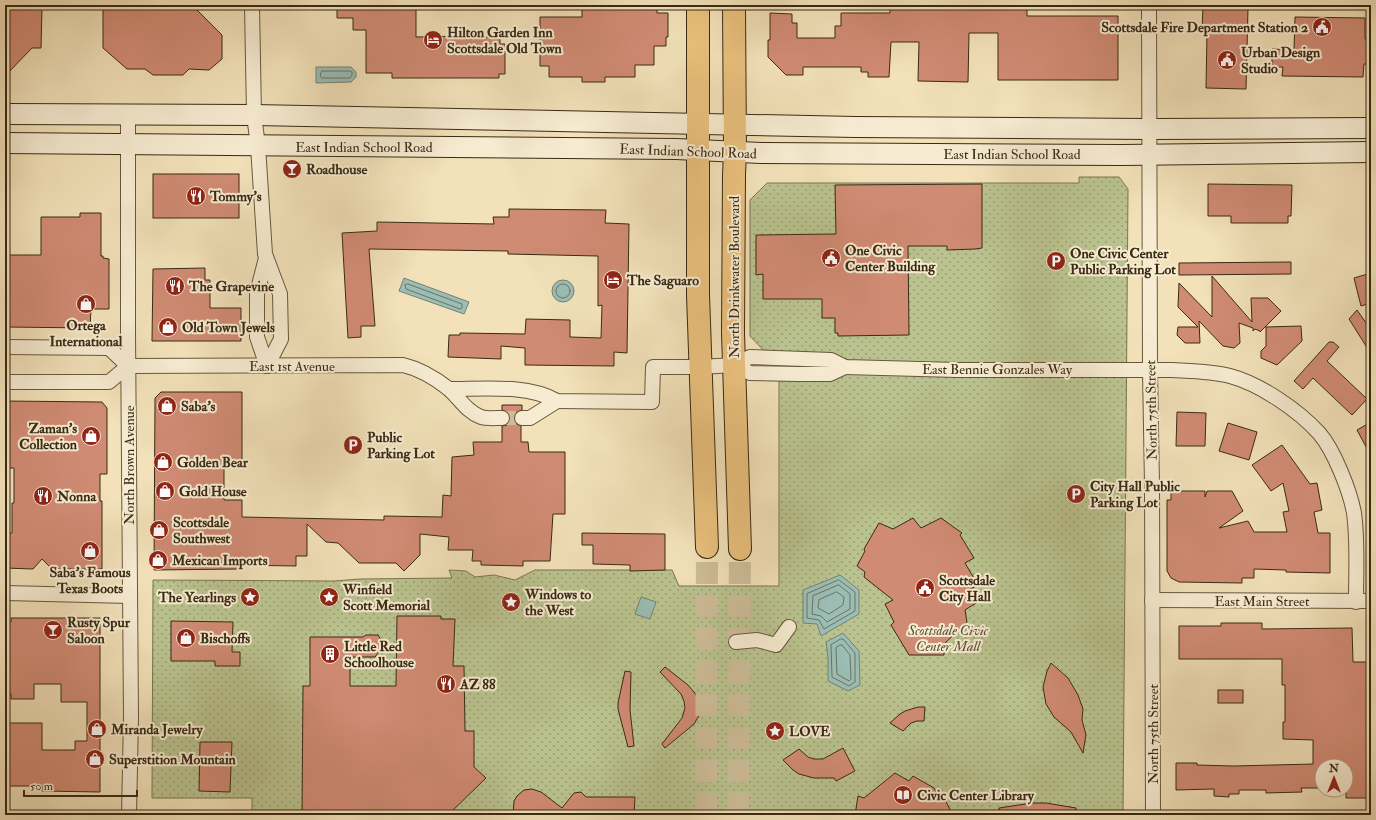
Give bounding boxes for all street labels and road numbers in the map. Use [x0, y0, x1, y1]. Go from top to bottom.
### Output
street label: East Indian School Road [295, 139, 433, 156]
street label: East Indian School Road [619, 141, 757, 162]
street label: East Indian School Road [943, 146, 1081, 163]
street label: North Drinkwater Boulevard [726, 196, 743, 358]
street label: East 1st Avenue [249, 358, 335, 375]
street label: North 75th Street [1142, 359, 1161, 460]
street label: East Bennie Gonzales Way [922, 361, 1073, 379]
street label: North Brown Avenue [121, 405, 138, 525]
street label: East Main Street [1215, 593, 1310, 610]
street label: North 75th Street [1145, 683, 1162, 784]

